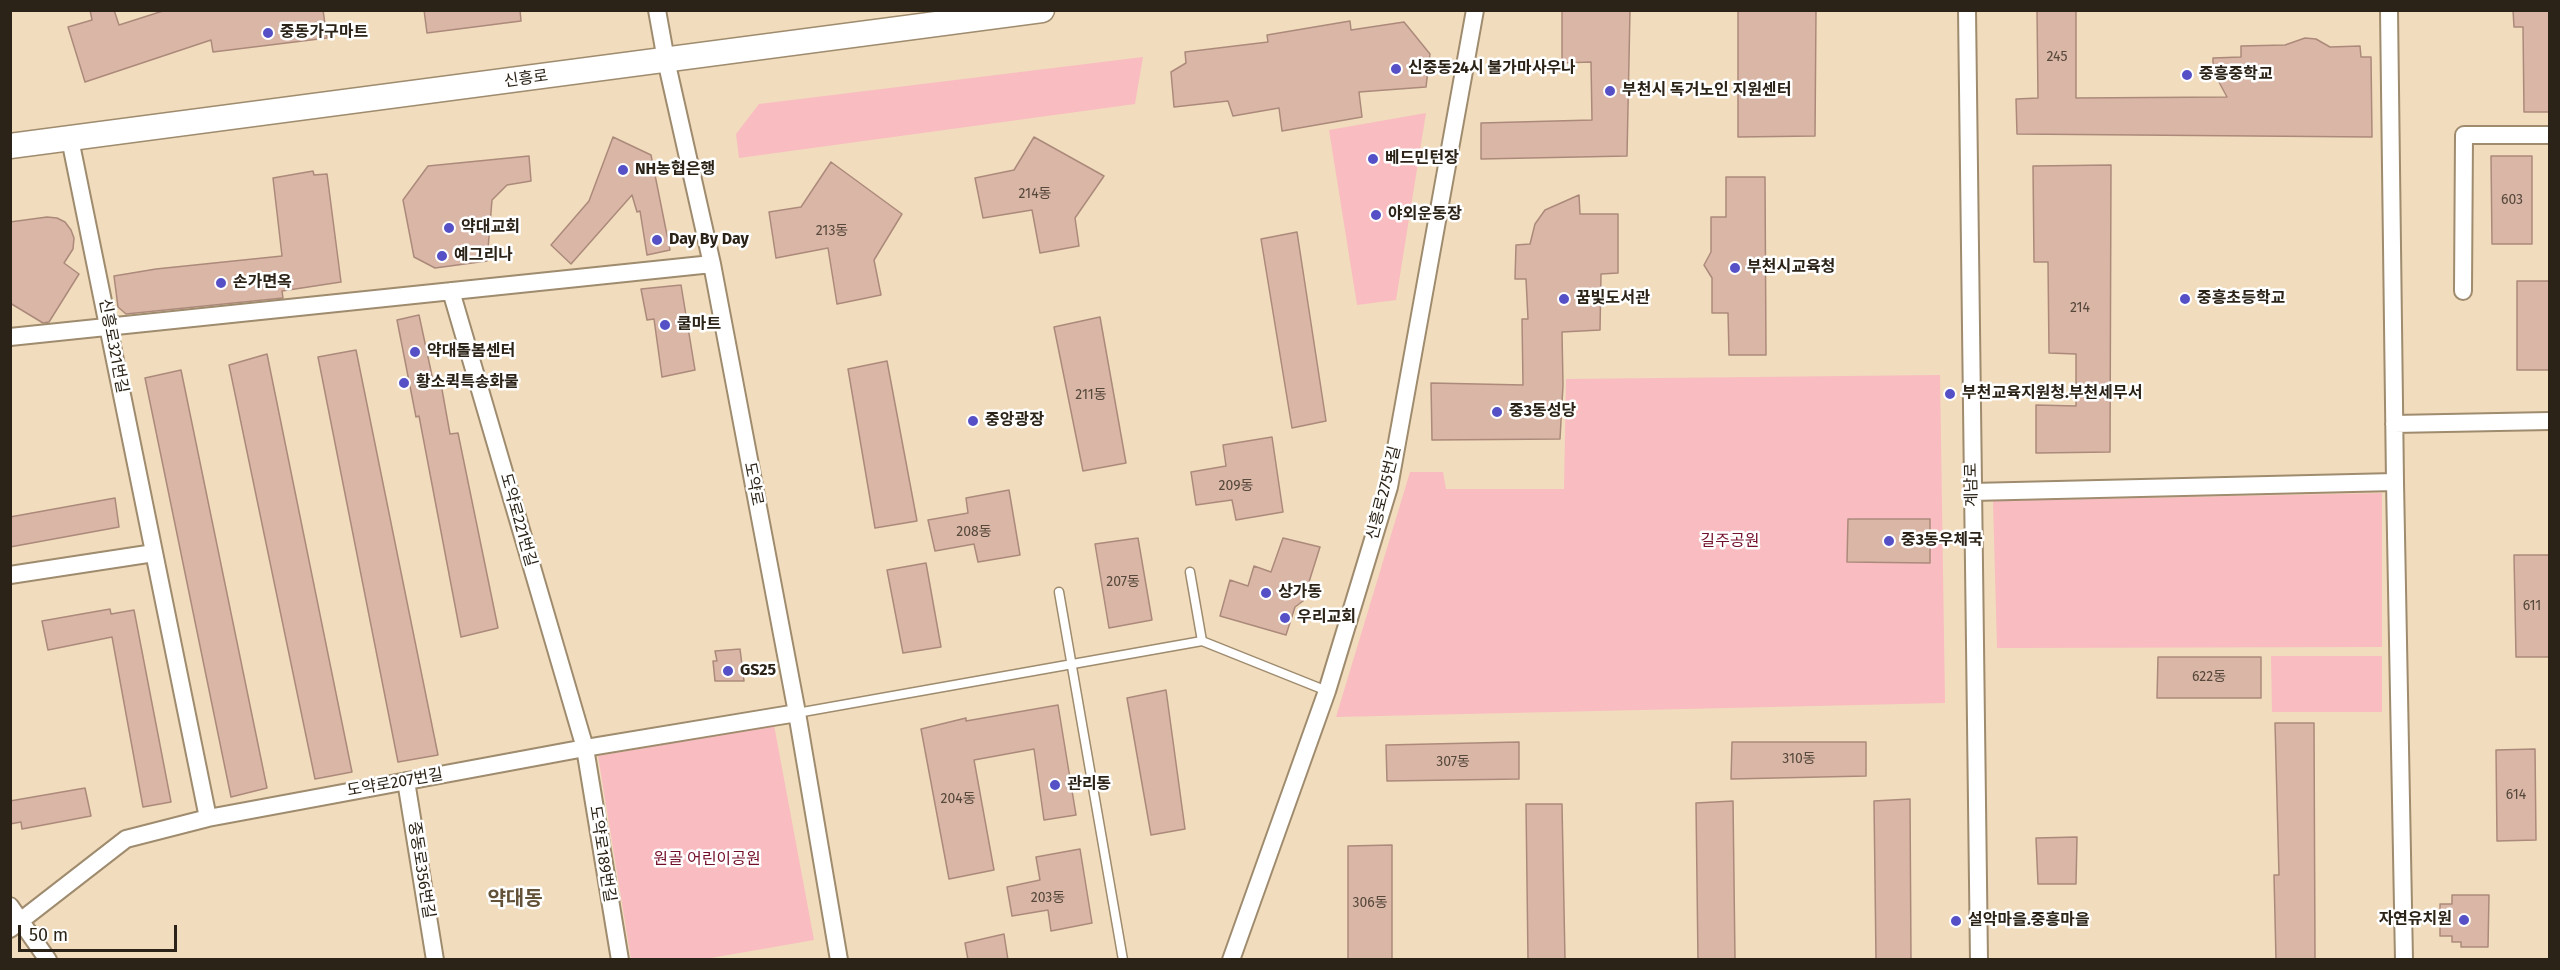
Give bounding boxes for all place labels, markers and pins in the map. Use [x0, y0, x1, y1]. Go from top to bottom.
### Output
place label: 중동가구마트 [280, 23, 368, 43]
marker: 중동가구마트 [261, 26, 275, 40]
place label: 신중동24시 불가마사우나 [1408, 59, 1576, 79]
marker: 신중동24시 불가마사우나 [1389, 62, 1403, 76]
place label: 중흥중학교 [2199, 65, 2273, 85]
marker: 중흥중학교 [2180, 68, 2194, 82]
place label: 부천시 독거노인 지원센터 [1622, 81, 1792, 101]
marker: 부천시 독거노인 지원센터 [1603, 84, 1617, 98]
place label: 베드민턴장 [1385, 149, 1459, 169]
marker: 베드민턴장 [1366, 152, 1380, 166]
place label: NH농협은행 [635, 160, 715, 180]
marker: NH농협은행 [616, 163, 630, 177]
place label: 야외운동장 [1388, 205, 1462, 225]
marker: 야외운동장 [1369, 208, 1383, 222]
place label: 약대교회 [461, 218, 520, 238]
marker: 약대교회 [442, 221, 456, 235]
place label: Day By Day [669, 230, 749, 250]
marker: Day By Day [650, 233, 664, 247]
place label: 예그리나 [454, 246, 513, 266]
marker: 예그리나 [435, 249, 449, 263]
place label: 부천시교육청 [1747, 258, 1835, 278]
marker: 부천시교육청 [1728, 261, 1742, 275]
place label: 손가면옥 [233, 273, 292, 293]
marker: 손가면옥 [214, 276, 228, 290]
place label: 꿈빛도서관 [1576, 289, 1650, 309]
place label: 중흥초등학교 [2197, 289, 2285, 309]
marker: 꿈빛도서관 [1557, 292, 1571, 306]
marker: 중흥초등학교 [2178, 292, 2192, 306]
place label: 쿨마트 [677, 315, 721, 335]
marker: 쿨마트 [658, 318, 672, 332]
place label: 약대돌봄센터 [427, 342, 515, 362]
marker: 약대돌봄센터 [408, 345, 422, 359]
place label: 황소퀵특송화물 [416, 373, 519, 393]
marker: 황소퀵특송화물 [397, 376, 411, 390]
place label: 부천교육지원청.부천세무서 [1962, 384, 2142, 404]
marker: 부천교육지원청.부천세무서 [1943, 387, 1957, 401]
place label: 중3동성당 [1509, 402, 1576, 422]
marker: 중3동성당 [1490, 405, 1504, 419]
place label: 중앙광장 [985, 411, 1044, 431]
marker: 중앙광장 [966, 414, 980, 428]
place label: 중3동우체국 [1901, 531, 1983, 551]
marker: 중3동우체국 [1882, 534, 1896, 548]
place label: 상가동 [1278, 583, 1322, 603]
marker: 상가동 [1259, 586, 1273, 600]
place label: 우리교회 [1297, 608, 1356, 628]
marker: 우리교회 [1278, 611, 1292, 625]
place label: GS25 [740, 661, 776, 681]
marker: GS25 [721, 664, 735, 678]
place label: 관리동 [1067, 775, 1111, 795]
marker: 관리동 [1048, 778, 1062, 792]
place label: 자연유치원 [2378, 910, 2452, 930]
place label: 설악마을.중흥마을 [1968, 911, 2090, 931]
marker: 자연유치원 [2457, 913, 2471, 927]
marker: 설악마을.중흥마을 [1949, 914, 1963, 928]

